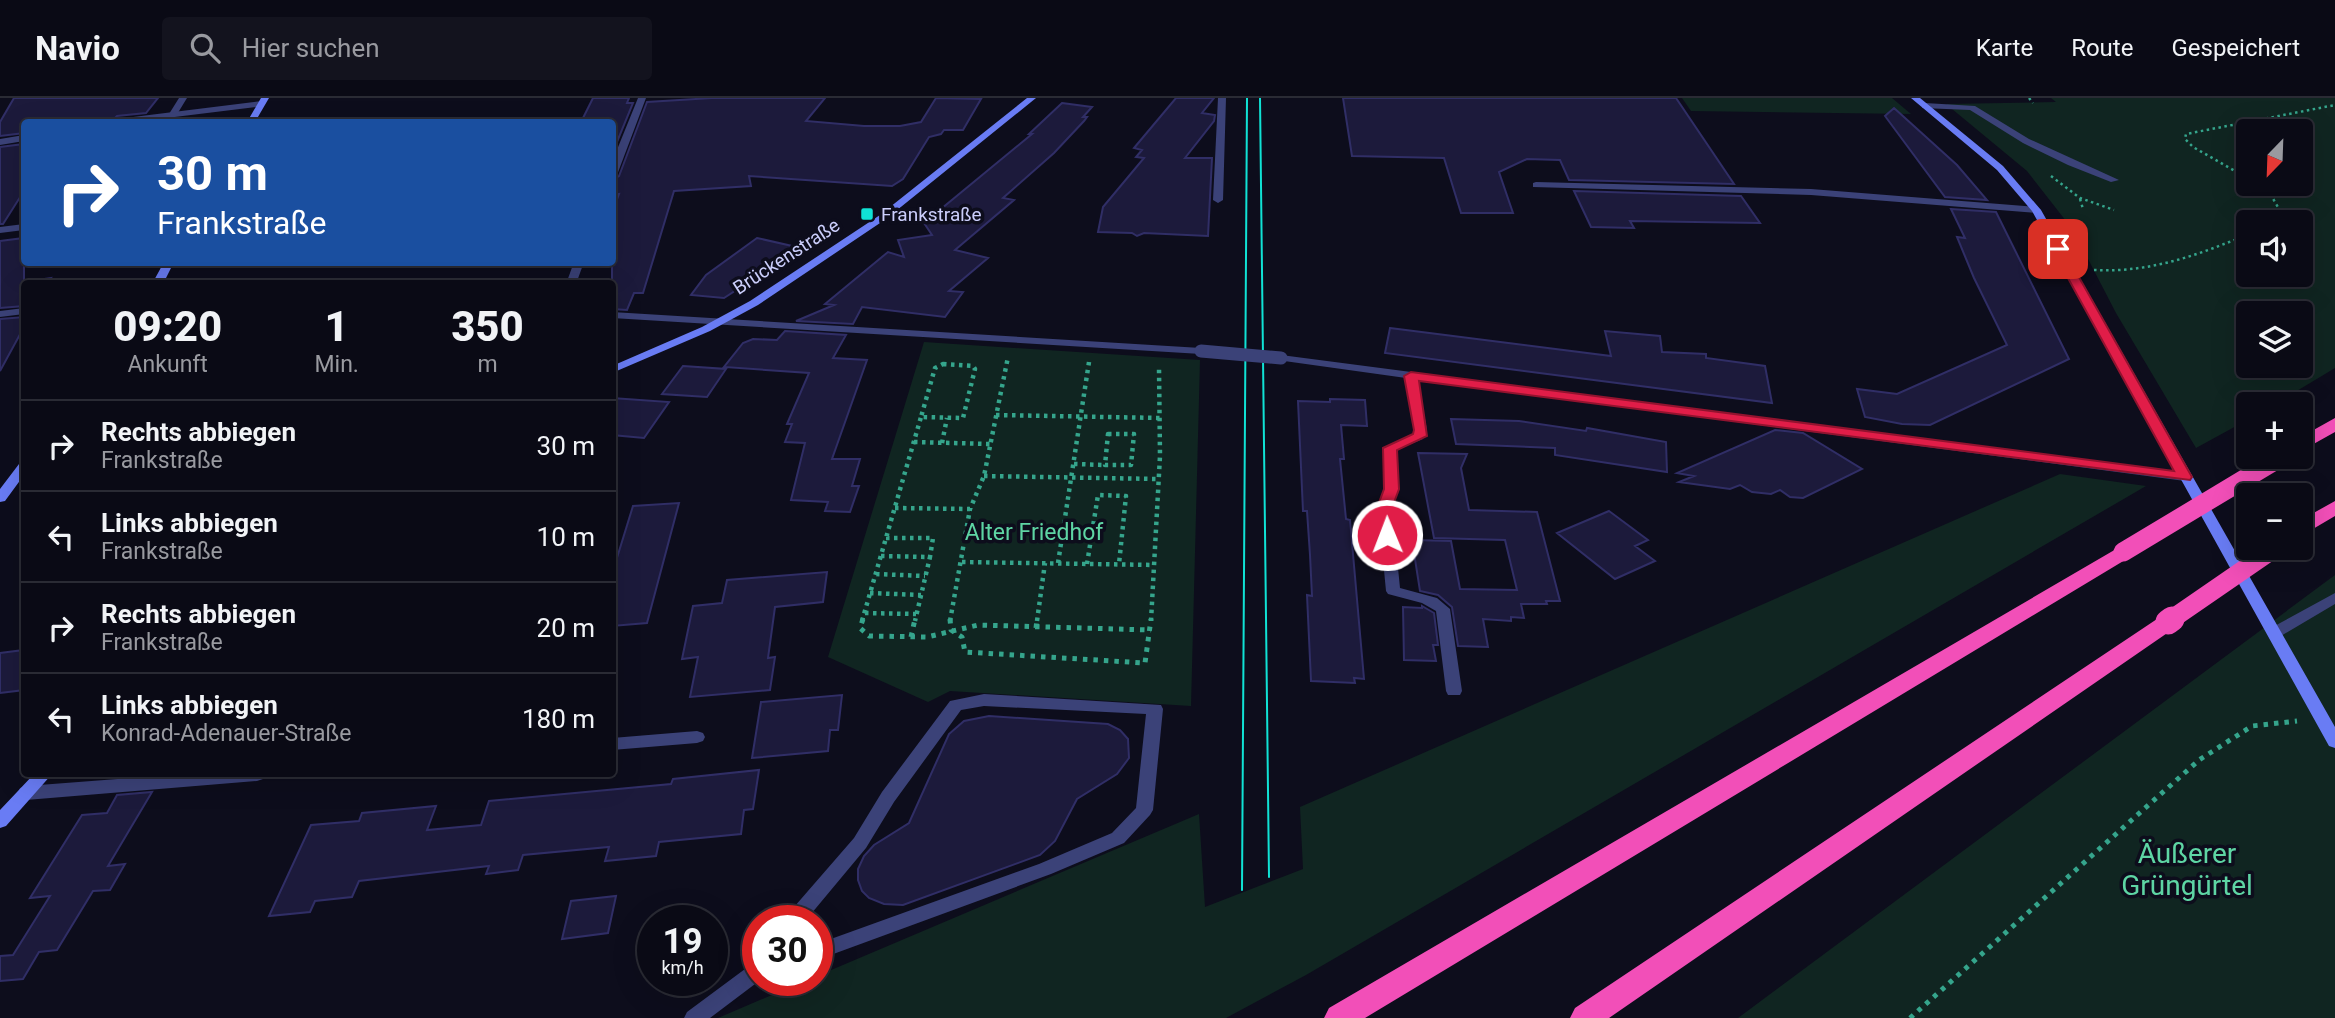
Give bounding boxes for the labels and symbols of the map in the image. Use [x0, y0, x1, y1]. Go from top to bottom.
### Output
north arrow [2236, 119, 2314, 196]
place label: Frankstraße [881, 203, 982, 226]
marker: Frankstraße [859, 206, 875, 222]
street label: Brückenstraße [729, 213, 844, 299]
pin [2028, 219, 2088, 279]
position arrow [1350, 498, 1424, 572]
park label: Alter Friedhof [965, 519, 1104, 546]
park label: Äußerer Grüngürtel [2121, 837, 2253, 902]
speed limit sign: 30 [742, 905, 833, 996]

